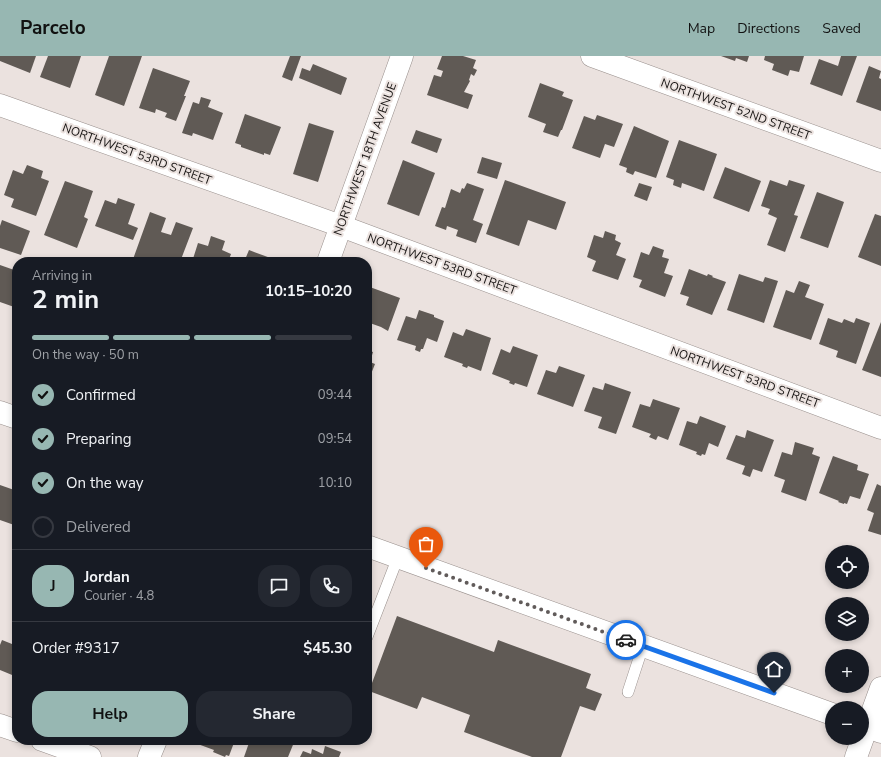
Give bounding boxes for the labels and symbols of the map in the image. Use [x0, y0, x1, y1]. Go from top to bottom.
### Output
street label: NORTHWEST 52ND STREET [659, 74, 814, 144]
street label: NORTHWEST 18TH AVENUE [330, 80, 400, 238]
street label: NORTHWEST 53RD STREET [60, 120, 215, 189]
street label: NORTHWEST 53RD STREET [365, 230, 520, 299]
street label: NORTHWEST 53RD STREET [668, 343, 823, 412]
pin [409, 527, 443, 568]
courier [606, 620, 646, 660]
pin [757, 652, 791, 693]

